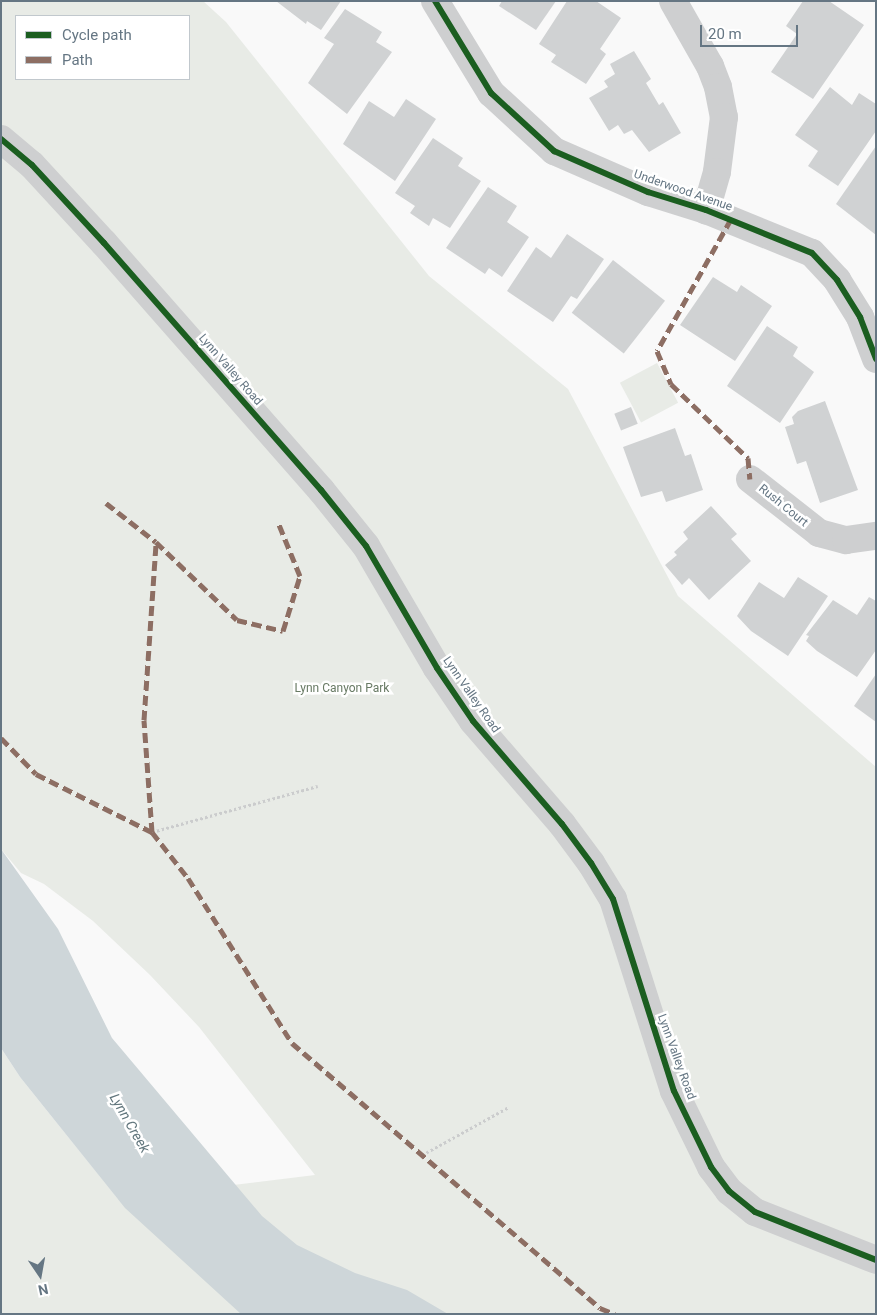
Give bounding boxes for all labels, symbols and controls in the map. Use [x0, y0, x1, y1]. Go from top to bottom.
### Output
legend [15, 15, 190, 80]
scale bar [702, 15, 800, 47]
text: 20 m [708, 25, 742, 43]
text: Cycle path [62, 26, 132, 44]
text: Path [62, 51, 93, 69]
street label: Underwood Avenue [632, 167, 734, 215]
street label: Lynn Valley Road [195, 331, 265, 409]
street label: Rush Court [755, 482, 811, 530]
street label: Lynn Valley Road [439, 654, 503, 736]
park label: Lynn Canyon Park [295, 682, 389, 696]
street label: Lynn Valley Road [654, 1012, 698, 1102]
water label: Lynn Creek [106, 1090, 154, 1156]
north arrow [15, 1250, 65, 1300]
text: N [37, 1281, 50, 1299]

